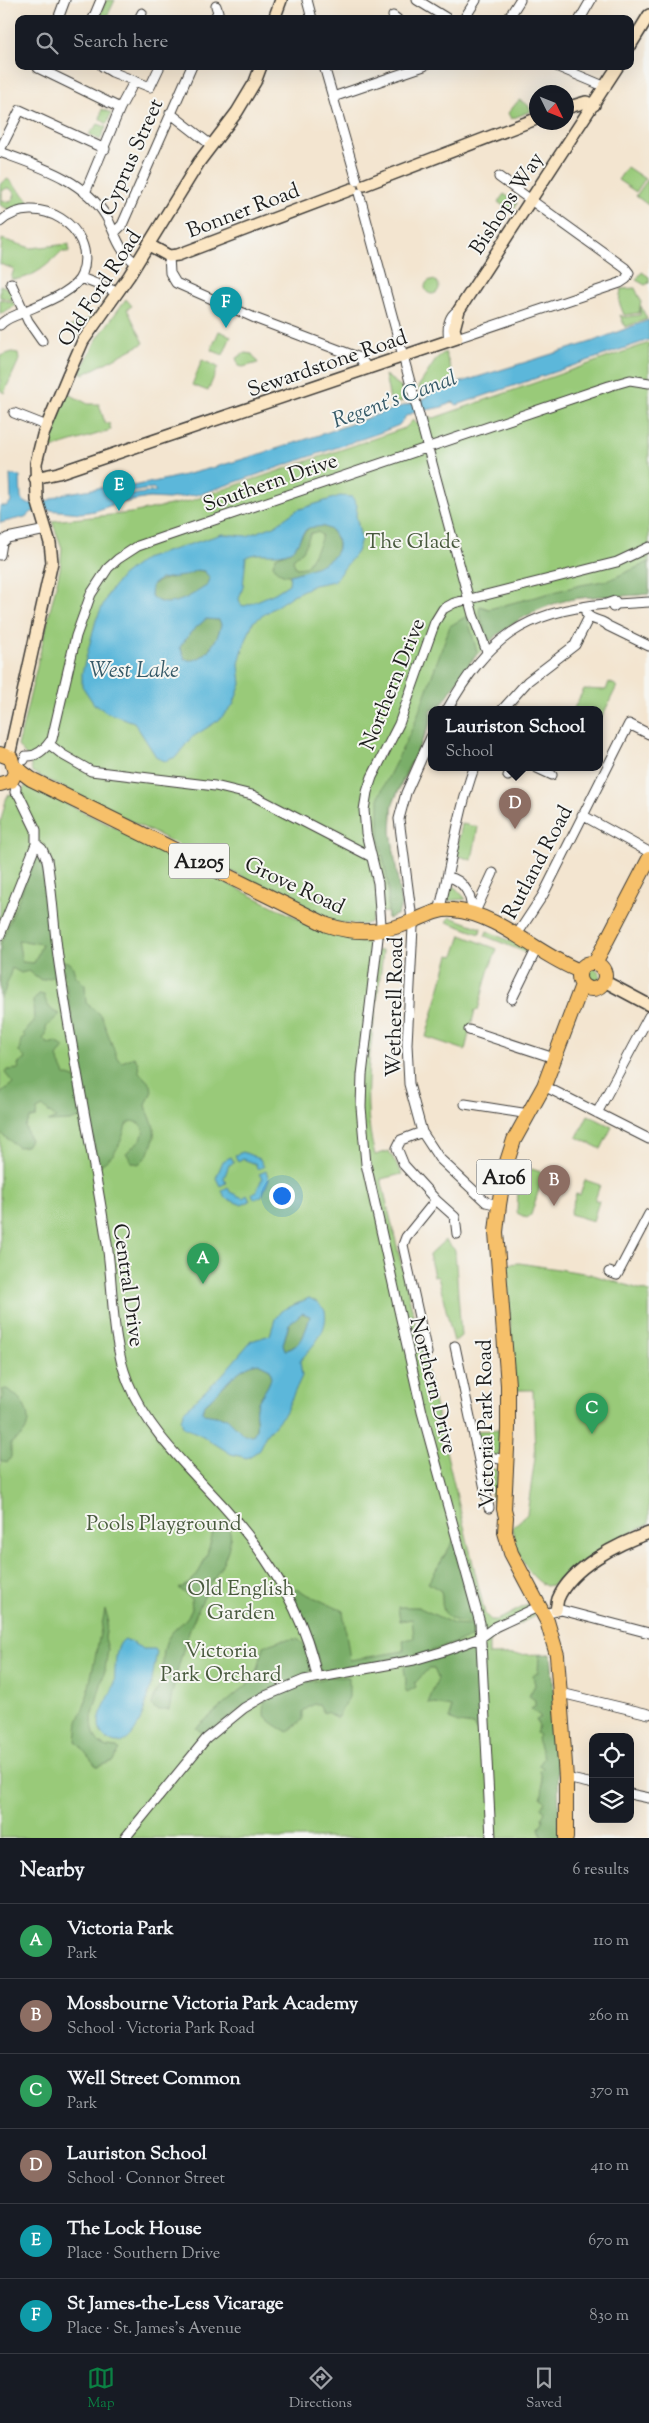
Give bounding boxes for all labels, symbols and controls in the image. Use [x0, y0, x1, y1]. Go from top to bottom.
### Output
search box [15, 15, 634, 70]
icon: search [33, 29, 61, 57]
text: Search here [73, 29, 168, 56]
north arrow [529, 85, 574, 130]
street label: Cyprus Street [94, 94, 172, 221]
street label: Bishops Way [463, 146, 552, 261]
street label: Bonner Road [183, 177, 305, 247]
street label: Old Ford Road [52, 225, 150, 354]
pin: F [210, 287, 242, 328]
street label: Sewardstone Road [244, 323, 412, 406]
water label: Regent's Canal [328, 363, 462, 438]
street label: Southern Drive [199, 447, 342, 521]
pin: E [103, 470, 135, 511]
park label: The Glade [365, 528, 461, 558]
street label: Northern Drive [354, 614, 434, 755]
water label: West Lake [89, 656, 179, 688]
popup [428, 706, 603, 771]
text: Lauriston School [446, 714, 585, 741]
text: School [446, 741, 493, 764]
pin: D [499, 788, 531, 829]
street label: Rutland Road [496, 801, 581, 925]
road number: A1205 [169, 844, 229, 878]
street label: Grove Road [239, 850, 349, 923]
street label: Wetherell Road [380, 936, 412, 1078]
road number: A106 [476, 1160, 532, 1194]
pin: B [538, 1165, 570, 1206]
your location [269, 1183, 295, 1209]
street label: Central Drive [104, 1222, 150, 1349]
pin: A [187, 1243, 219, 1284]
street label: Northern Drive [401, 1314, 464, 1457]
street label: Victoria Park Road [471, 1339, 503, 1509]
pin: C [576, 1393, 608, 1434]
park label: Pools Playground [86, 1510, 242, 1540]
park label: Old English Garden [187, 1575, 295, 1629]
park label: Victoria Park Orchard [160, 1637, 282, 1691]
map controls [589, 1733, 634, 1823]
button: locate [589, 1733, 634, 1778]
button: layers [589, 1778, 634, 1823]
text: Nearby [20, 1856, 85, 1886]
text: 6 results [573, 1859, 629, 1882]
text: Victoria Park [67, 1916, 174, 1943]
text: A [30, 1930, 43, 1953]
text: 110 m [593, 1930, 629, 1953]
text: Park [67, 1943, 98, 1966]
text: Mossbourne Victoria Park Academy [67, 1991, 358, 2018]
text: B [31, 2005, 41, 2028]
text: 260 m [588, 2005, 629, 2028]
text: School · Victoria Park Road [67, 2018, 255, 2041]
text: Well Street Common [67, 2066, 241, 2093]
text: C [30, 2080, 42, 2103]
text: 370 m [590, 2080, 629, 2103]
text: Park [67, 2093, 98, 2116]
text: Lauriston School [67, 2141, 207, 2168]
text: D [30, 2155, 42, 2178]
text: 410 m [591, 2155, 629, 2178]
text: School · Connor Street [67, 2168, 225, 2191]
text: The Lock House [67, 2216, 202, 2243]
text: E [31, 2230, 41, 2253]
text: 670 m [588, 2230, 629, 2253]
text: Place · Southern Drive [67, 2243, 220, 2266]
text: St James-the-Less Vicarage [67, 2291, 284, 2318]
text: F [32, 2305, 40, 2328]
text: 830 m [590, 2305, 629, 2328]
text: Place · St. James's Avenue [67, 2318, 241, 2341]
tab: Map [87, 2364, 115, 2414]
tab: Directions [289, 2364, 352, 2414]
tab: Saved [526, 2364, 562, 2414]

